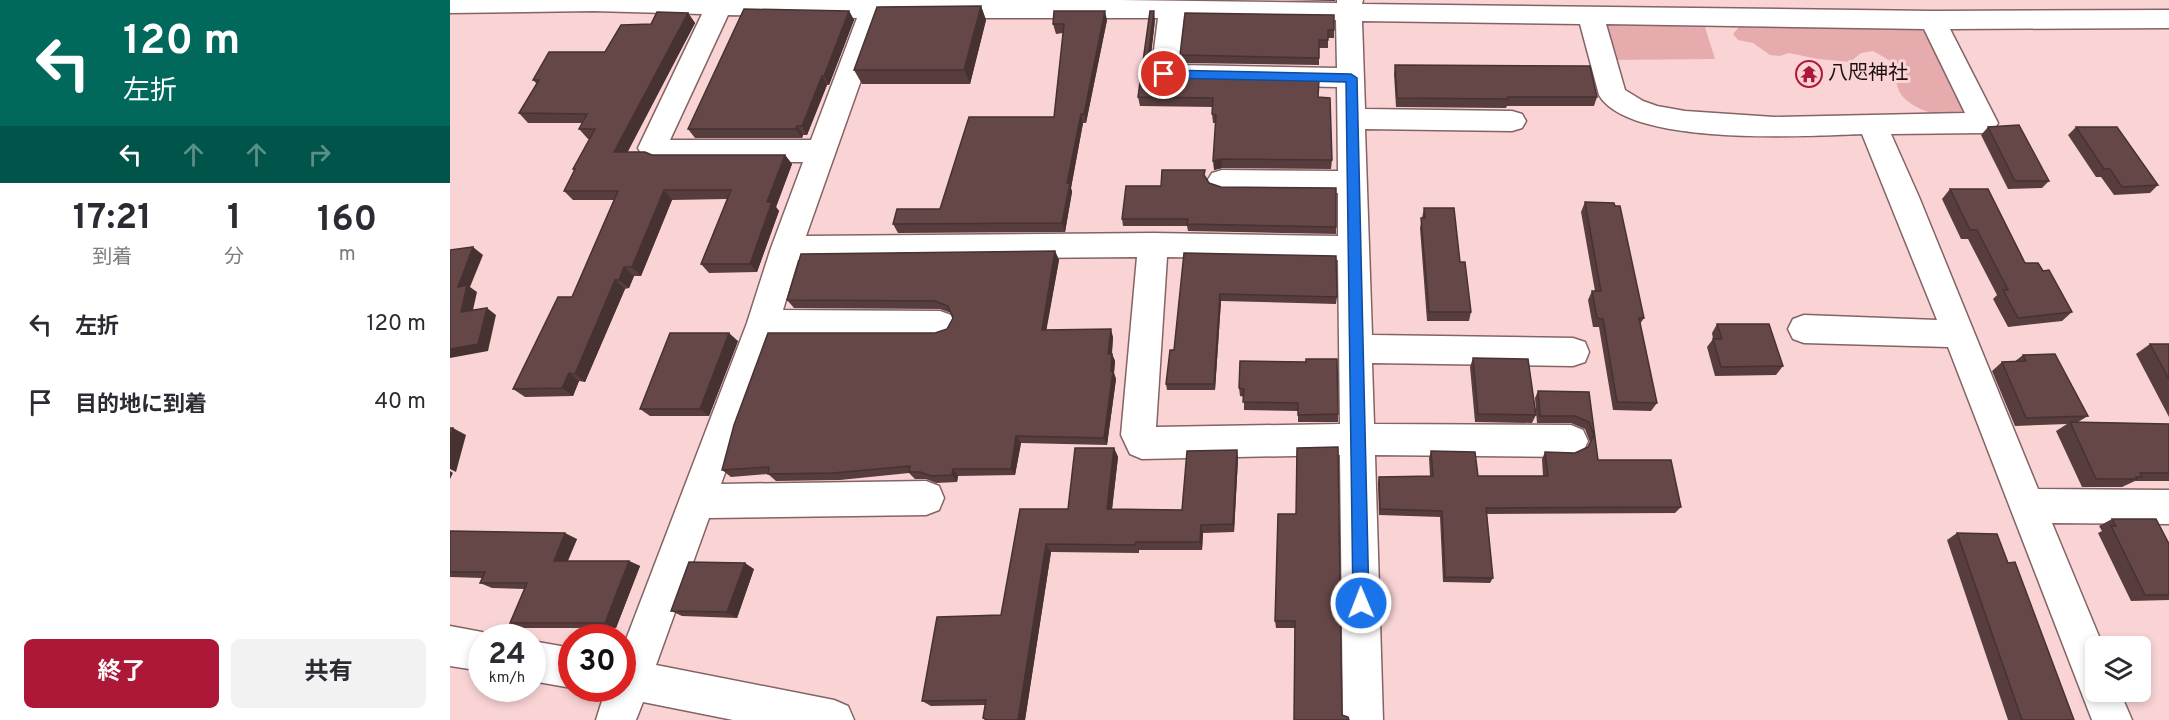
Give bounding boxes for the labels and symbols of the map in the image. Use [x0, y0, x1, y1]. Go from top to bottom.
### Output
pin [1138, 48, 1189, 99]
temple icon: 八咫神社 [1794, 59, 1824, 89]
place label: 八咫神社 [1828, 61, 1908, 87]
position arrow [1329, 571, 1393, 635]
speed limit sign: 30 [558, 624, 636, 702]

